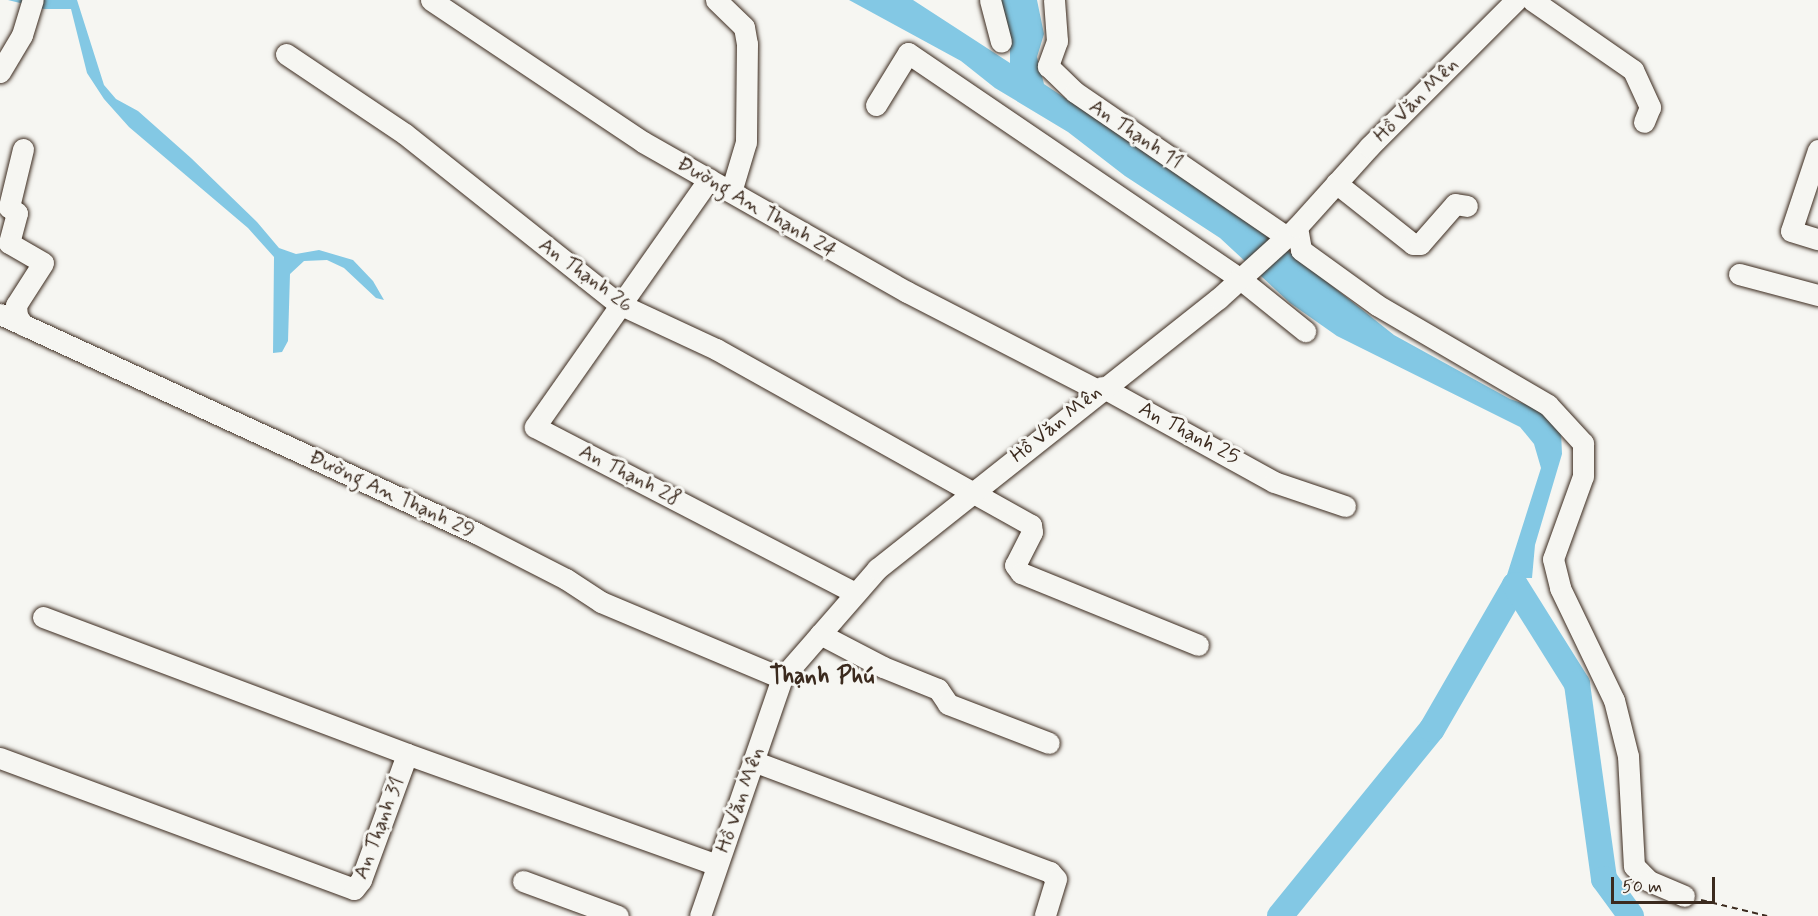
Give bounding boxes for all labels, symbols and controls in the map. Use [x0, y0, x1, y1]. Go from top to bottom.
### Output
street label: Hồ Văn Mên [1369, 53, 1463, 147]
street label: An Thạnh 11 [1085, 94, 1187, 174]
street label: Đường An Thạnh 24 [675, 152, 839, 262]
street label: An Thạnh 26 [534, 233, 638, 317]
street label: Hồ Văn Mên [1006, 380, 1106, 468]
street label: An Thạnh 25 [1135, 396, 1243, 470]
street label: An Thạnh 28 [575, 439, 685, 511]
street label: Đường An Thạnh 29 [308, 446, 476, 542]
district label: Thạnh Phú [770, 663, 874, 691]
street label: Hồ Văn Mên [710, 745, 770, 855]
street label: An Thạnh 31 [348, 774, 410, 882]
scale bar [1614, 865, 1718, 903]
text: 50 m [1622, 875, 1662, 899]

